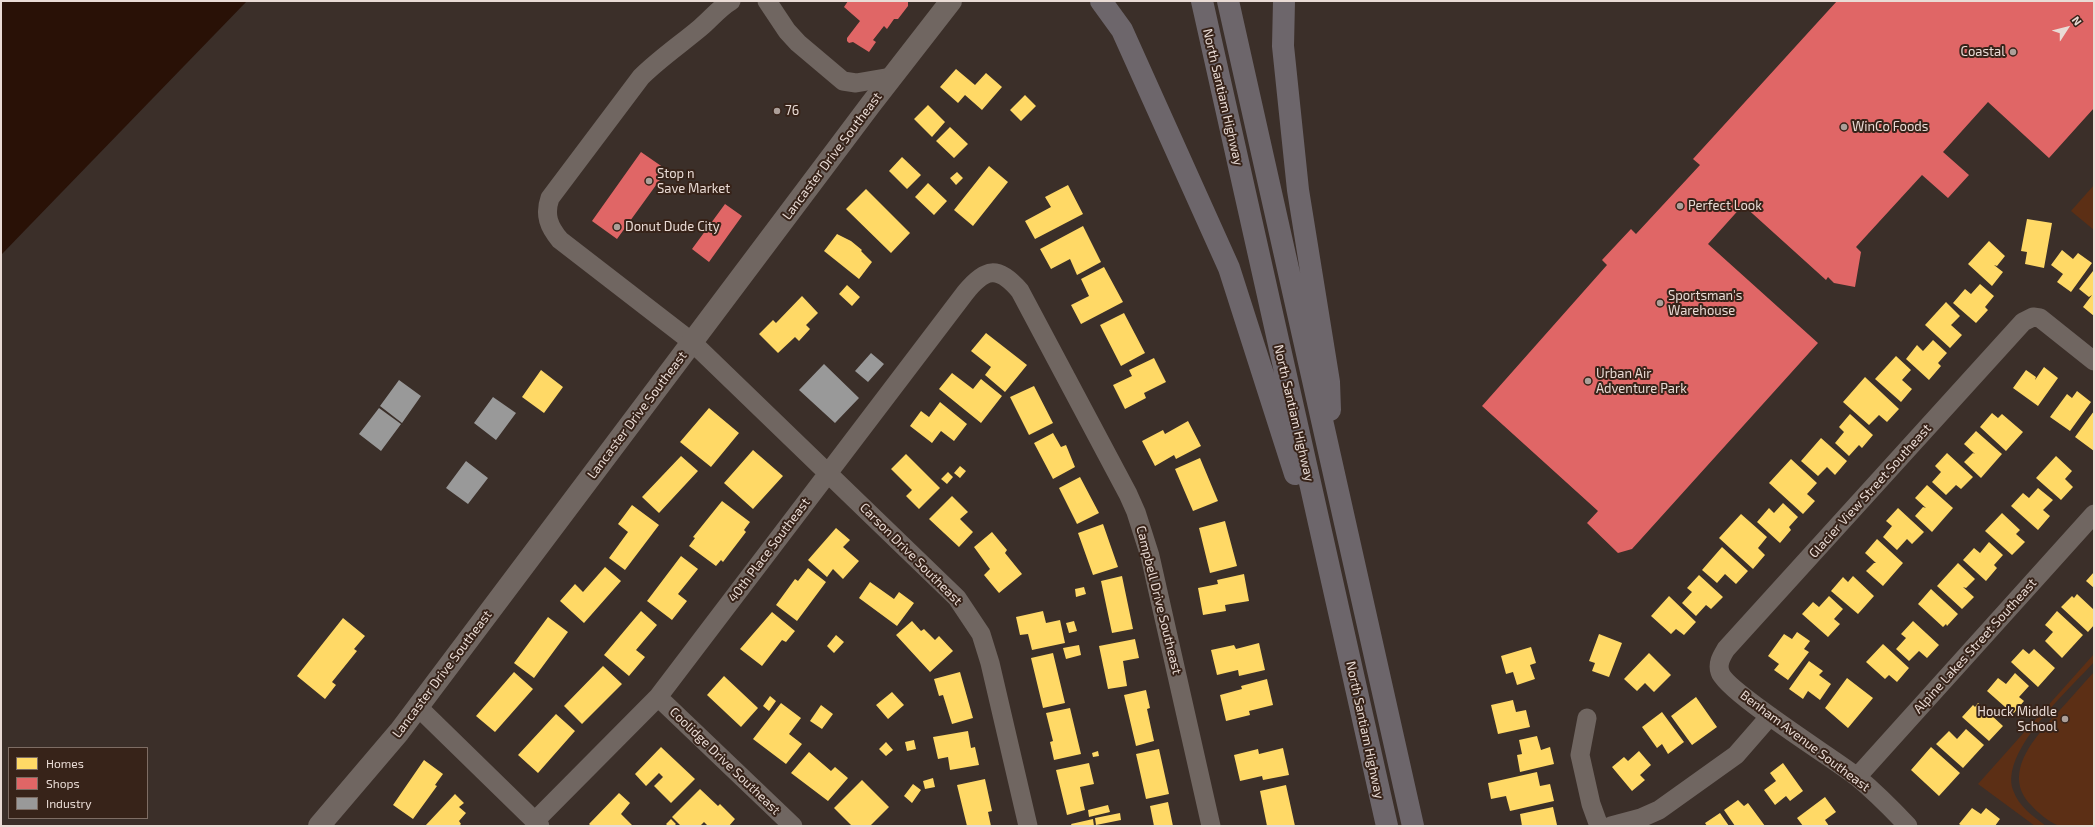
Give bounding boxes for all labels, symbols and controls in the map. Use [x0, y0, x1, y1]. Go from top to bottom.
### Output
north arrow [2047, 8, 2087, 48]
text: N [2070, 14, 2085, 28]
street label: North Santiam Highway [1200, 27, 1246, 167]
place label: Coastal [1961, 44, 2005, 60]
marker: Coastal [2008, 47, 2018, 57]
street label: Lancaster Drive Southeast [779, 89, 885, 223]
place label: 76 [785, 103, 799, 119]
marker: 76 [772, 106, 782, 116]
place label: WinCo Foods [1852, 119, 1928, 135]
marker: WinCo Foods [1839, 122, 1849, 132]
place label: Stop n Save Market [657, 166, 730, 197]
marker: Stop n Save Market [644, 176, 654, 186]
place label: Perfect Look [1688, 198, 1762, 214]
marker: Perfect Look [1675, 201, 1685, 211]
place label: Donut Dude City [625, 219, 720, 235]
marker: Donut Dude City [612, 222, 622, 232]
place label: Sportsman's Warehouse [1668, 288, 1742, 319]
marker: Sportsman's Warehouse [1655, 298, 1665, 308]
street label: North Santiam Highway [1271, 343, 1317, 483]
street label: Lancaster Drive Southeast [584, 348, 690, 482]
place label: Urban Air Adventure Park [1596, 366, 1687, 397]
marker: Urban Air Adventure Park [1583, 376, 1593, 386]
street label: Glacier View Street Southeast [1806, 421, 1934, 561]
street label: 40th Place Southeast [725, 495, 813, 605]
street label: Carson Drive Southeast [857, 500, 965, 608]
street label: Campbell Drive Southeast [1133, 524, 1185, 676]
street label: Alpine Lakes Street Southeast [1910, 575, 2040, 717]
street label: Lancaster Drive Southeast [389, 607, 495, 741]
street label: North Santiam Highway [1343, 660, 1387, 800]
street label: Benham Avenue Southeast [1737, 687, 1873, 795]
street label: Coolidge Drive Southeast [666, 704, 784, 818]
place label: Houck Middle School [1977, 704, 2057, 735]
marker: Houck Middle School [2060, 714, 2070, 724]
legend [8, 747, 148, 819]
text: Homes [46, 756, 84, 770]
text: Shops [46, 776, 80, 790]
text: Industry [46, 796, 92, 810]

